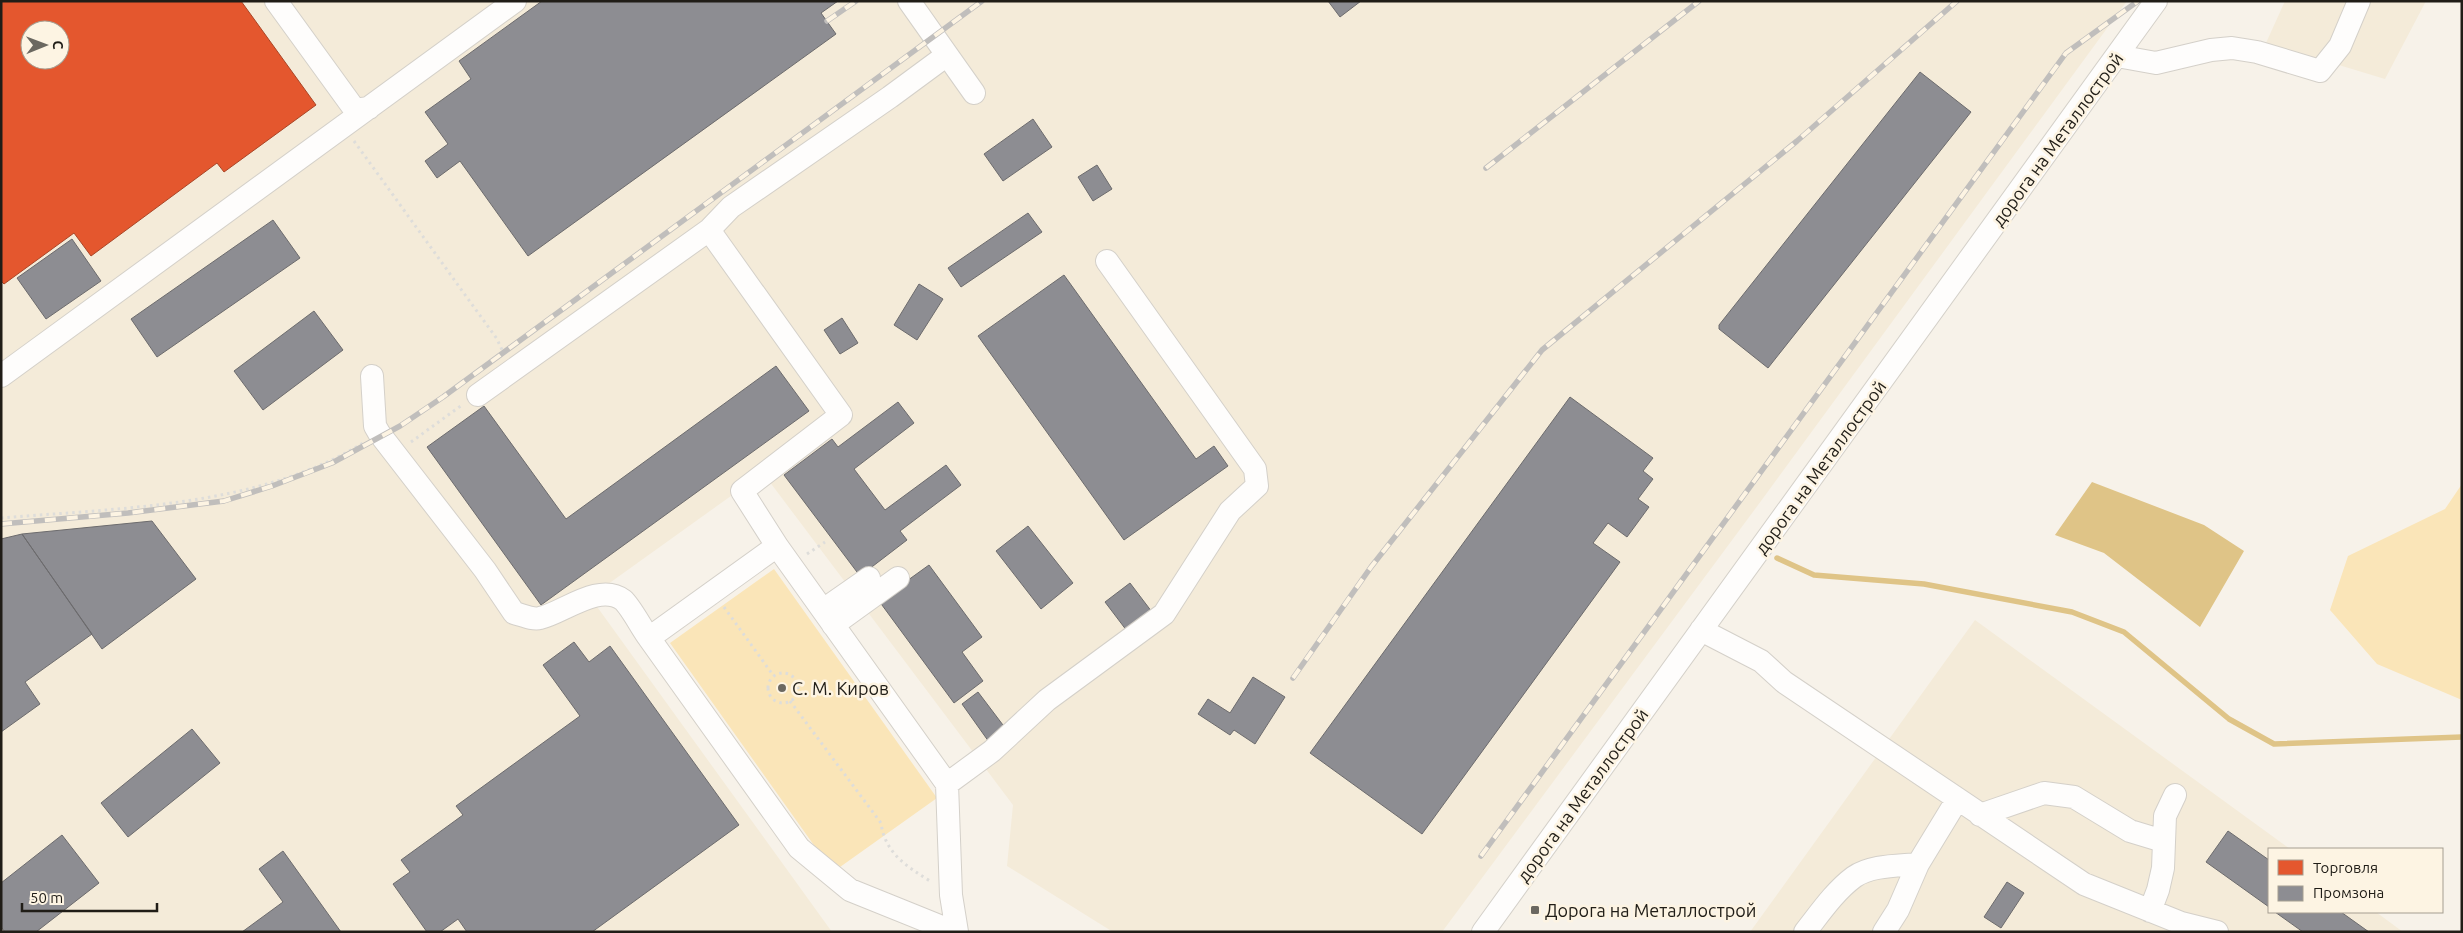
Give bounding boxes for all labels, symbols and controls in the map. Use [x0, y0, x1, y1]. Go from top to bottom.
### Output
north arrow [20, 20, 70, 70]
text: С [50, 40, 66, 49]
street label: дорога на Металлострой [1987, 48, 2127, 230]
street label: дорога на Металлострой [1750, 376, 1890, 558]
place label: С. М. Киров [792, 678, 889, 698]
marker: С. М. Киров [776, 682, 788, 694]
street label: дорога на Металлострой [1512, 704, 1652, 886]
legend [2268, 848, 2443, 913]
text: Торговля [2313, 859, 2378, 876]
scale bar [22, 880, 158, 912]
text: Промзона [2313, 884, 2384, 901]
text: 50 m [30, 889, 63, 906]
place label: Дорога на Металлострой [1545, 900, 1756, 920]
marker: Дорога на Металлострой [1529, 904, 1541, 916]

